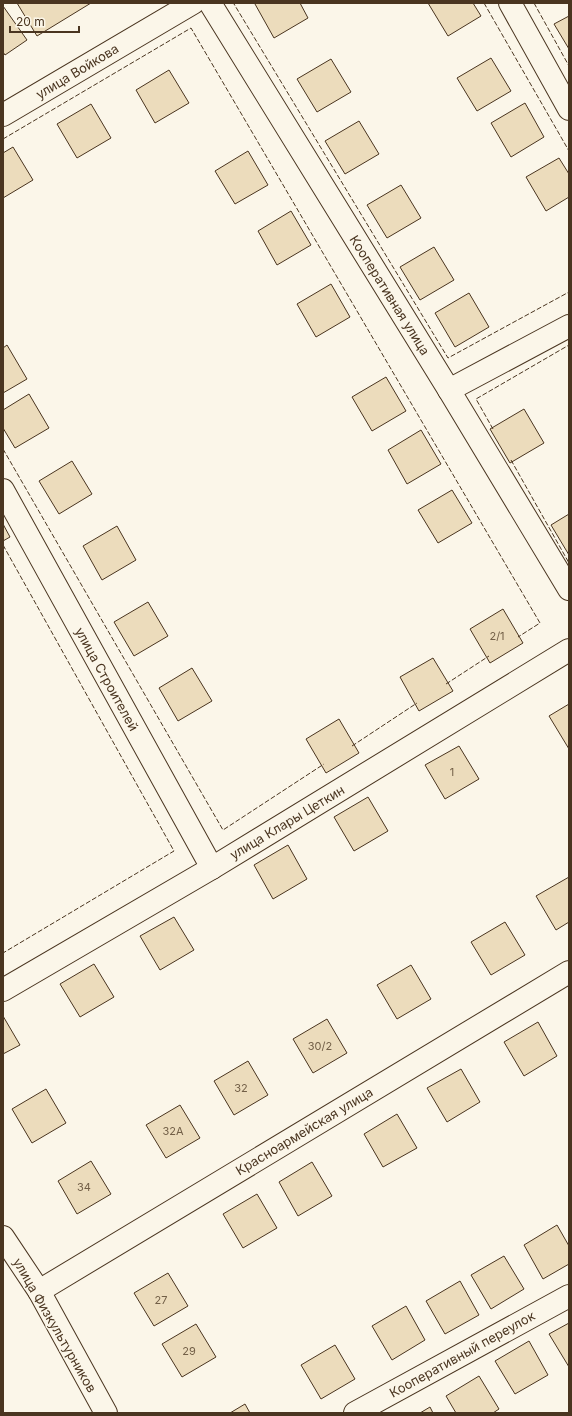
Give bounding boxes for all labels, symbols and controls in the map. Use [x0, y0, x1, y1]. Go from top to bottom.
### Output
scale bar [10, 8, 79, 34]
text: 20 m [16, 14, 45, 29]
street label: улица Войкова [33, 40, 121, 102]
street label: Кооперативная улица [347, 232, 433, 358]
street label: улица Строителей [72, 624, 142, 734]
house number: 2/1 [489, 629, 505, 643]
house number: 1 [450, 765, 454, 779]
street label: улица Клары Цеткин [227, 781, 347, 863]
house number: 30/2 [308, 1039, 332, 1053]
house number: 32 [234, 1081, 248, 1095]
street label: Красноармейская улица [232, 1084, 376, 1178]
house number: 32А [162, 1124, 184, 1138]
house number: 34 [77, 1180, 91, 1194]
street label: улица Физкультурников [10, 1255, 100, 1395]
house number: 27 [155, 1293, 167, 1307]
street label: Кооперативный переулок [386, 1307, 538, 1401]
house number: 29 [182, 1344, 196, 1358]

